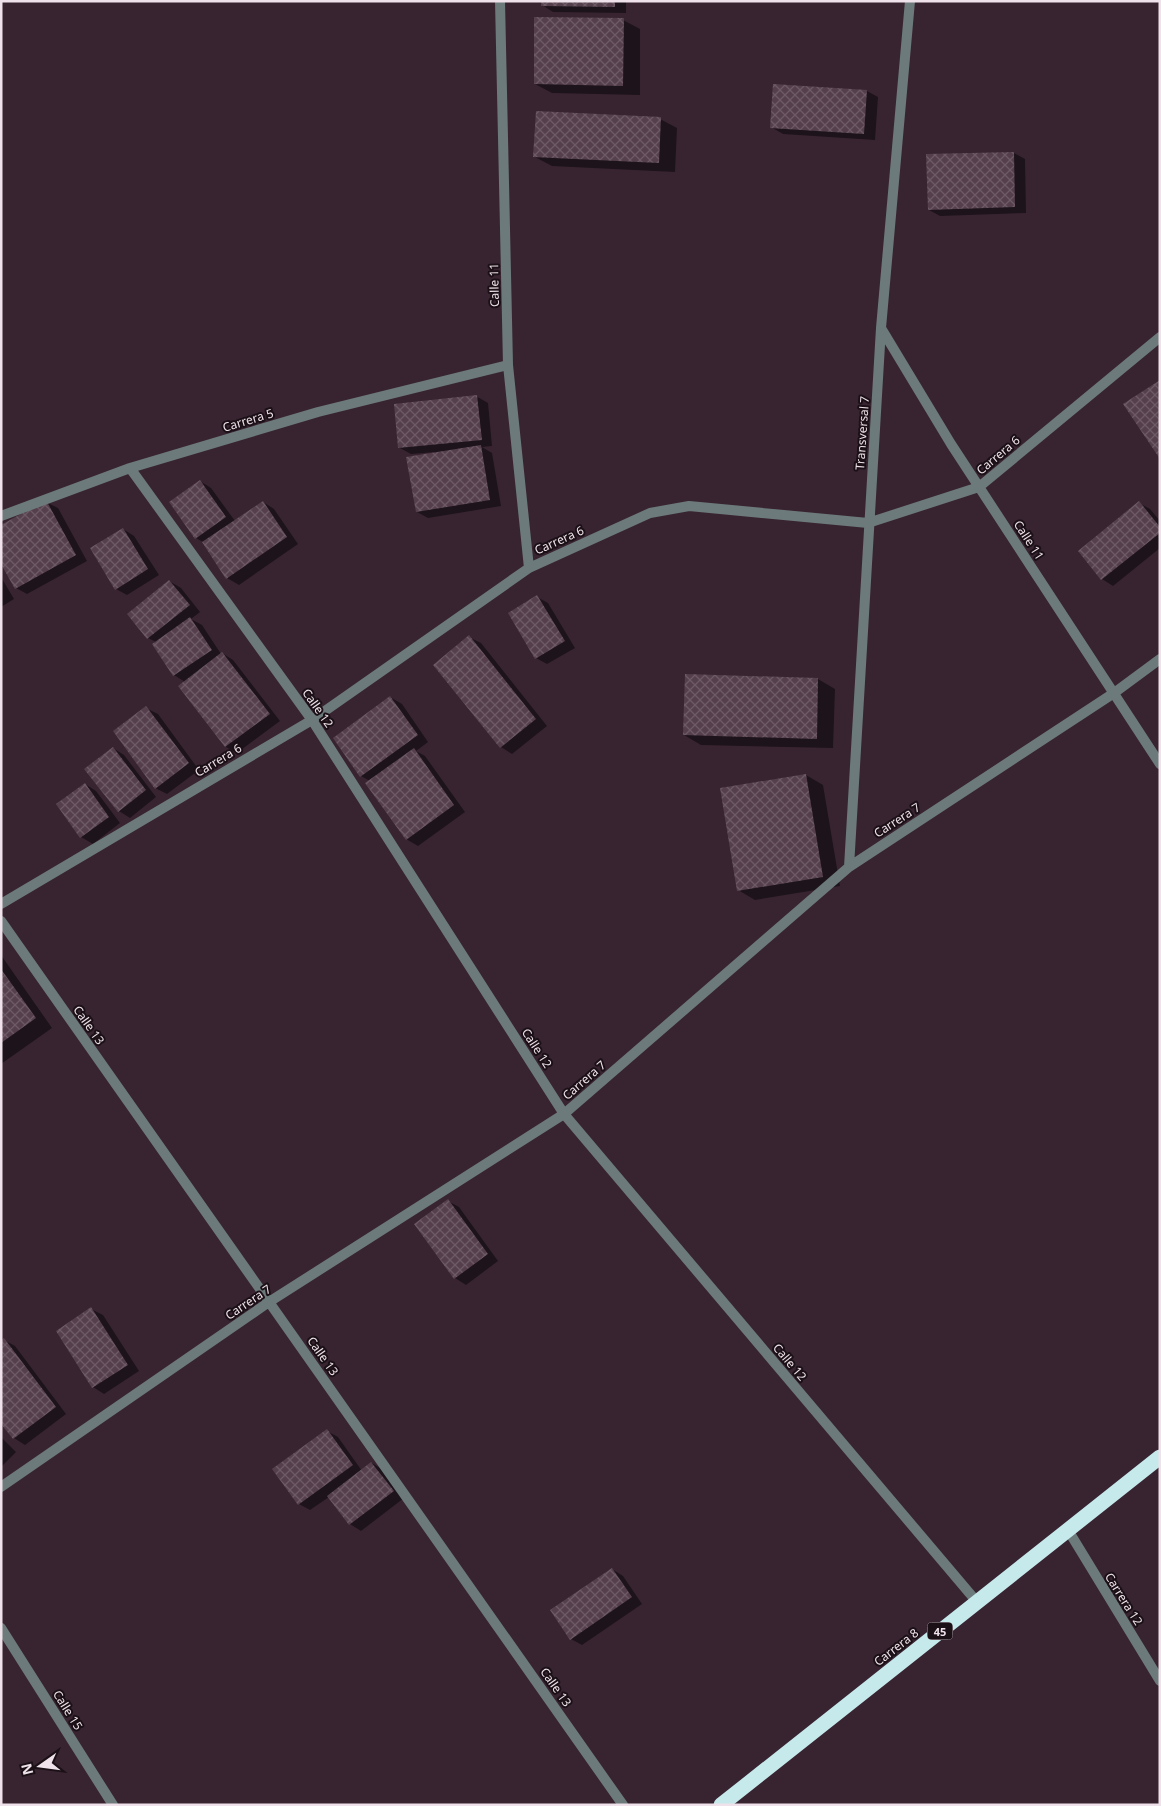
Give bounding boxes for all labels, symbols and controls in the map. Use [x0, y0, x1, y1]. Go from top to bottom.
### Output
street label: Calle 11 [485, 263, 503, 307]
street label: Transversal 7 [851, 395, 873, 471]
street label: Carrera 5 [221, 404, 276, 436]
street label: Carrera 6 [973, 432, 1024, 478]
street label: Calle 11 [1010, 517, 1048, 563]
street label: Carrera 6 [532, 522, 586, 558]
street label: Calle 12 [298, 685, 338, 731]
street label: Carrera 6 [191, 739, 245, 781]
street label: Carrera 7 [870, 799, 924, 841]
street label: Calle 13 [69, 1002, 109, 1048]
street label: Calle 12 [518, 1025, 556, 1071]
street label: Carrera 7 [559, 1056, 609, 1104]
street label: Carrera 7 [222, 1280, 274, 1324]
street label: Calle 13 [303, 1333, 343, 1379]
street label: Calle 12 [769, 1340, 811, 1384]
street label: Carrera 12 [1101, 1569, 1147, 1629]
road number: 45 [928, 1622, 952, 1640]
street label: Carrera 8 [870, 1624, 922, 1670]
street label: Calle 13 [536, 1664, 576, 1710]
street label: Calle 15 [49, 1687, 87, 1733]
north arrow [15, 1741, 65, 1791]
text: N [16, 1761, 37, 1777]

